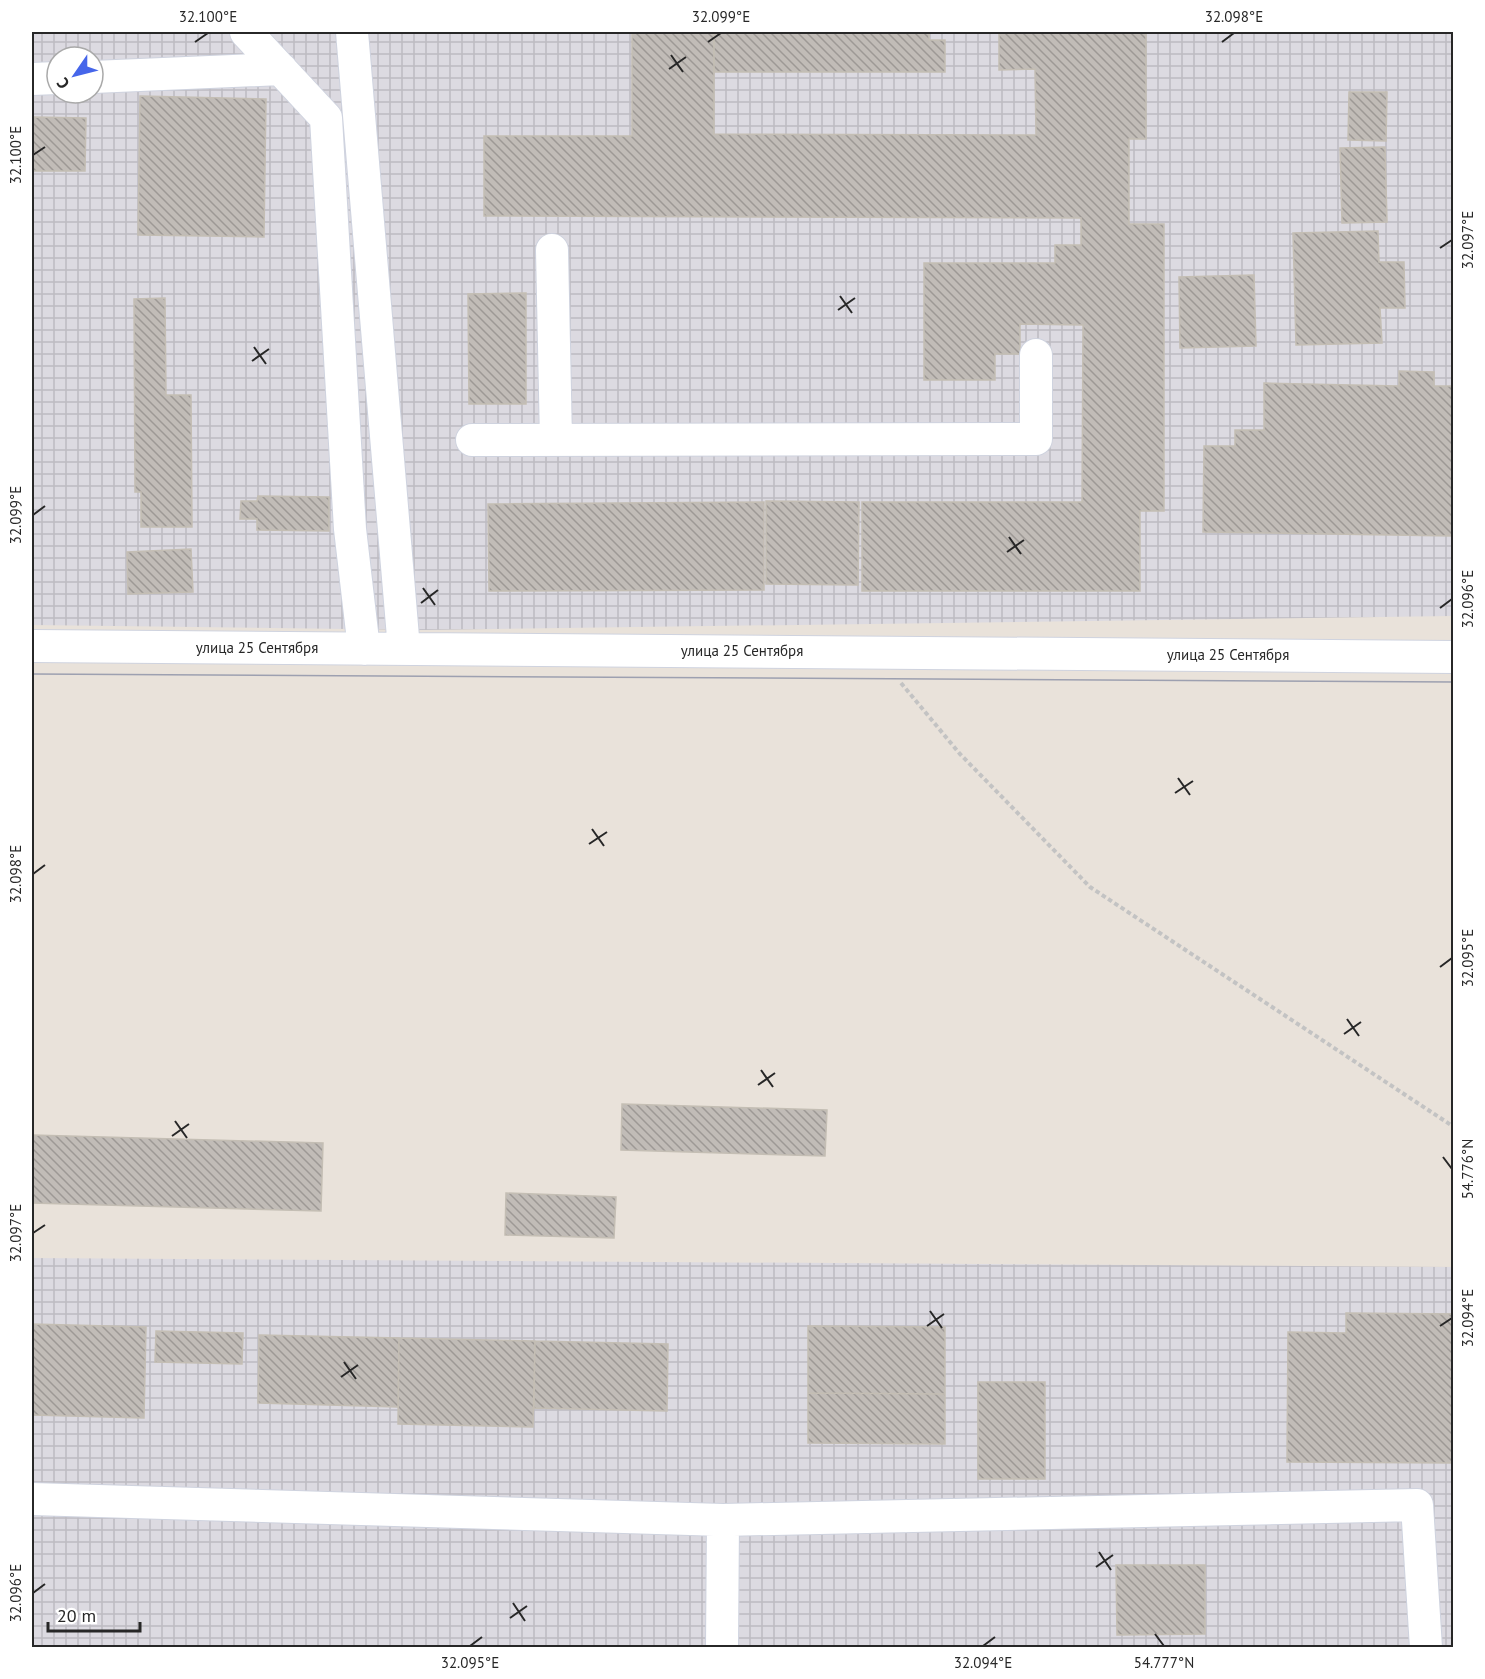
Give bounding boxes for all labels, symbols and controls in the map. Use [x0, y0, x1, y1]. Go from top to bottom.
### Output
text: 32.100°E [179, 7, 237, 26]
text: 32.099°E [692, 7, 750, 26]
text: 32.098°E [1205, 7, 1263, 26]
north arrow [45, 45, 105, 105]
text: С [52, 74, 73, 93]
text: 32.100°E [6, 126, 25, 184]
text: 32.097°E [1458, 211, 1477, 269]
text: 32.099°E [6, 486, 25, 544]
text: 32.096°E [1458, 570, 1477, 628]
street label: улица 25 Сентября [196, 638, 318, 657]
street label: улица 25 Сентября [681, 641, 803, 660]
street label: улица 25 Сентября [1167, 645, 1289, 664]
text: 32.098°E [6, 845, 25, 903]
text: 32.095°E [1458, 929, 1477, 987]
text: 54.776°N [1458, 1139, 1477, 1199]
text: 32.097°E [6, 1204, 25, 1262]
text: 32.094°E [1458, 1289, 1477, 1347]
text: 32.096°E [6, 1564, 25, 1622]
scale bar [48, 1595, 140, 1633]
text: 20 m [57, 1604, 96, 1627]
text: 32.095°E [441, 1653, 499, 1672]
text: 32.094°E [954, 1653, 1012, 1672]
text: 54.777°N [1134, 1653, 1194, 1672]

